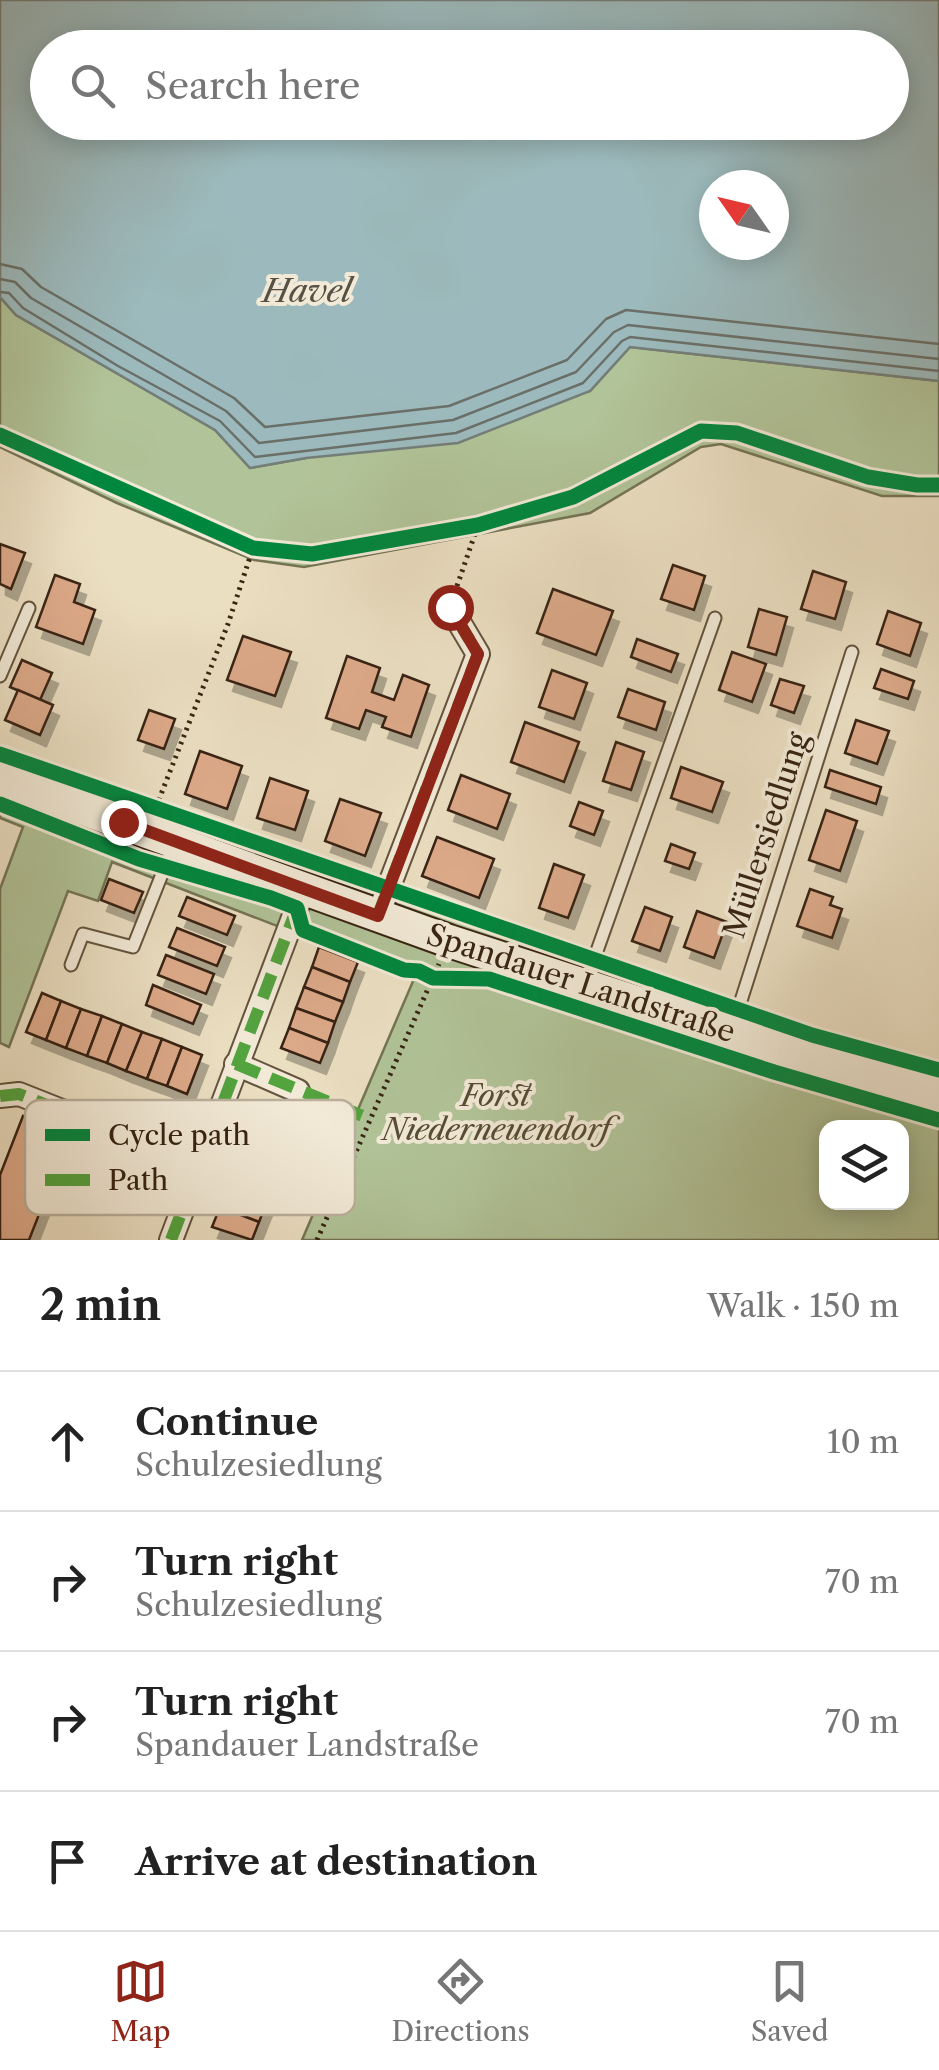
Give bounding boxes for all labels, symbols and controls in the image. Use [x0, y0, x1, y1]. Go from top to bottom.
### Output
search box [30, 30, 909, 140]
icon: search [65, 58, 120, 113]
text: Search here [145, 62, 360, 109]
north arrow [699, 170, 789, 260]
water label: Havel [259, 271, 355, 310]
route start [428, 585, 474, 631]
street label: Müllersiedlung [715, 727, 817, 943]
route end [101, 800, 147, 846]
street label: Spandauer Landstraße [422, 916, 740, 1050]
park label: Forst Niederneuendorf [380, 1077, 620, 1148]
legend [25, 1100, 355, 1215]
text: Cycle path [108, 1118, 250, 1152]
map controls [819, 1120, 909, 1210]
button: layers [819, 1120, 909, 1210]
text: Path [108, 1163, 168, 1197]
text: 2 min [40, 1279, 161, 1331]
text: Walk · 150 m [707, 1286, 899, 1325]
text: Continue [135, 1398, 318, 1445]
icon: ahead [40, 1414, 95, 1469]
text: 10 m [827, 1422, 899, 1461]
text: Schulzesiedlung [135, 1445, 382, 1484]
text: Turn right [135, 1538, 338, 1585]
icon: right [40, 1554, 95, 1609]
text: 70 m [825, 1562, 899, 1601]
text: Schulzesiedlung [135, 1585, 382, 1624]
text: Turn right [135, 1678, 338, 1725]
icon: right [40, 1694, 95, 1749]
text: 70 m [825, 1702, 899, 1741]
text: Spandauer Landstraße [135, 1725, 479, 1764]
icon: arrive [40, 1834, 95, 1889]
text: Arrive at destination [135, 1838, 538, 1885]
tab: Map [110, 1954, 171, 2048]
tab: Directions [391, 1954, 530, 2048]
tab: Saved [751, 1954, 829, 2048]

